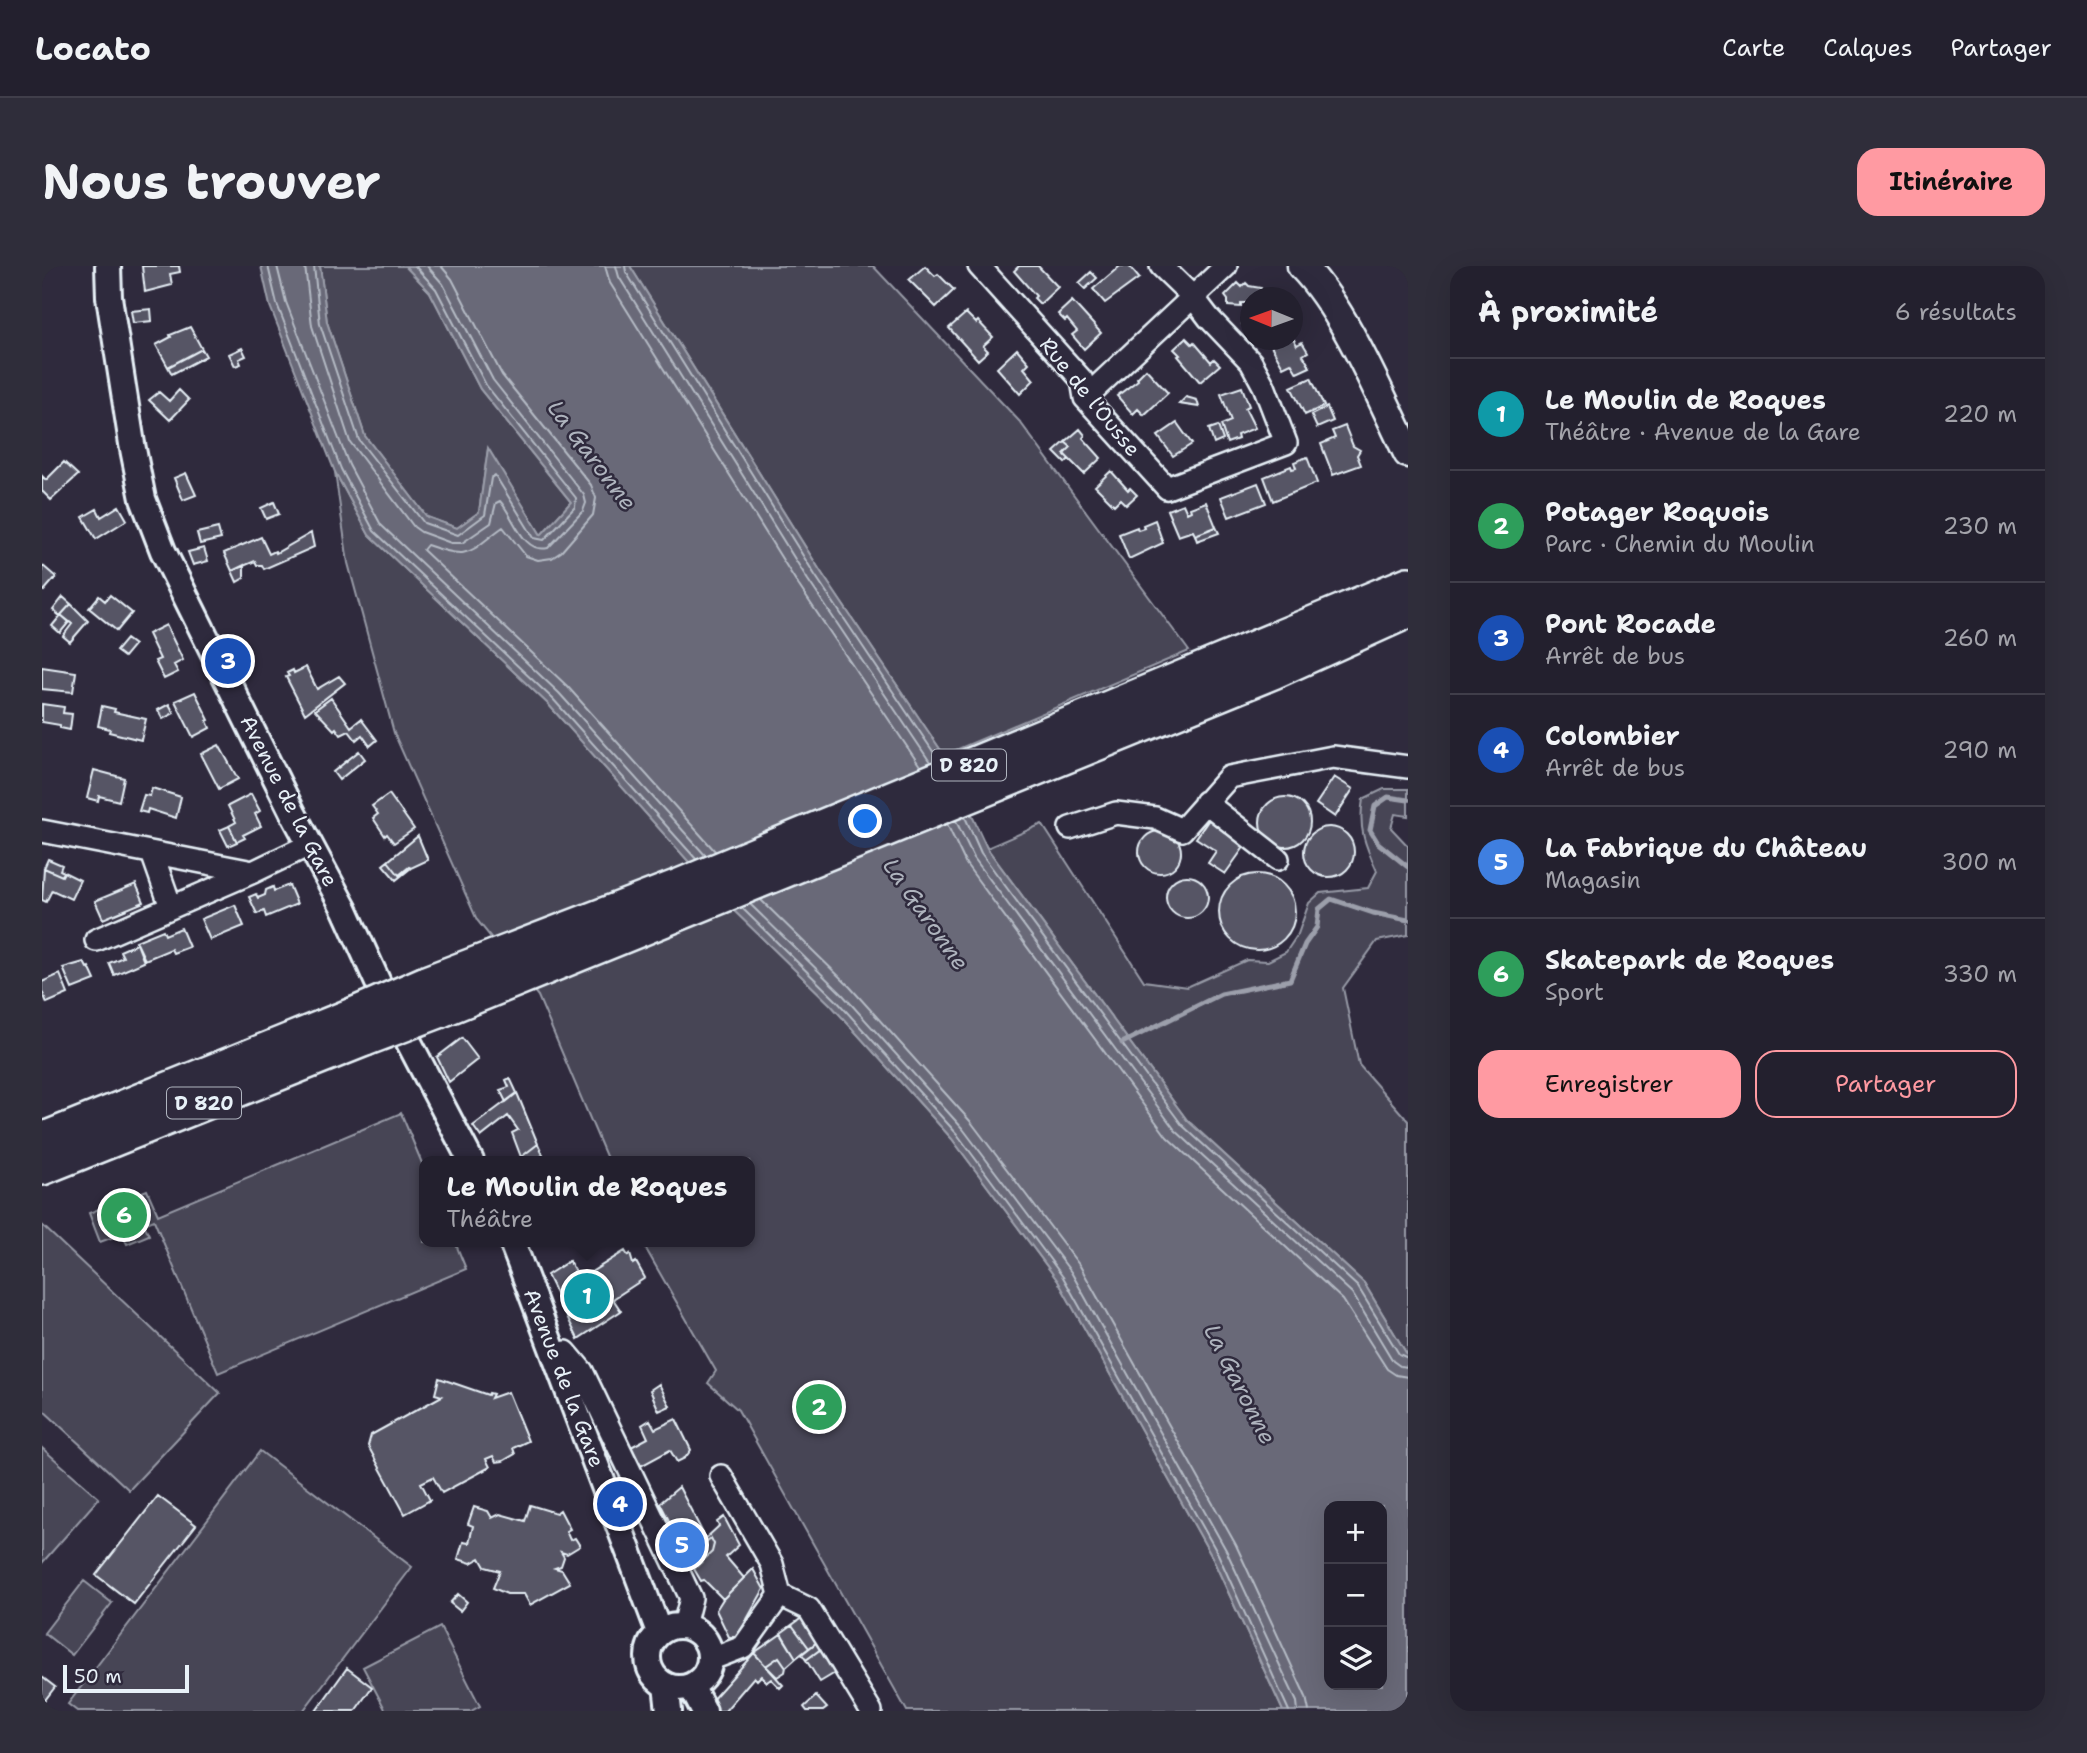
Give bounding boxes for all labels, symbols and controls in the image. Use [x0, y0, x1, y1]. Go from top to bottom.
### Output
text: Locato [35, 26, 151, 71]
text: Carte [1722, 32, 1785, 64]
text: Calques [1823, 32, 1913, 64]
text: Partager [1951, 32, 2052, 64]
button: Itinéraire [1857, 148, 2045, 216]
text: Nous trouver [42, 149, 381, 215]
north arrow [1240, 287, 1303, 350]
text: À proximité [1478, 291, 1658, 332]
text: 6 résultats [1895, 297, 2017, 327]
street label: Rue de l'Ousse [1033, 332, 1147, 462]
text: Le Moulin de Roques [1545, 382, 1826, 417]
water label: La Garonne [541, 394, 643, 516]
text: 1 [1496, 399, 1506, 429]
text: 220 m [1943, 399, 2017, 429]
text: Théâtre · Avenue de la Gare [1545, 417, 1861, 447]
text: Potager Roquois [1545, 494, 1769, 529]
text: 2 [1493, 511, 1509, 541]
text: 230 m [1943, 511, 2017, 541]
text: Parc · Chemin du Moulin [1545, 529, 1815, 559]
text: Pont Rocade [1545, 606, 1716, 641]
text: 3 [1493, 623, 1509, 653]
text: 260 m [1943, 623, 2017, 653]
pin: 3 [205, 635, 251, 687]
text: Arrêt de bus [1545, 641, 1685, 671]
street label: Avenue de la Gare [234, 710, 344, 892]
text: Colombier [1545, 718, 1680, 753]
text: 4 [1493, 735, 1509, 765]
text: 290 m [1943, 735, 2017, 765]
road number: D 820 [932, 750, 1006, 780]
text: Arrêt de bus [1545, 753, 1685, 783]
your location [848, 804, 882, 838]
text: La Fabrique du Château [1545, 830, 1867, 865]
text: 5 [1494, 847, 1508, 877]
text: 300 m [1942, 847, 2017, 877]
water label: La Garonne [876, 852, 976, 976]
text: Magasin [1545, 865, 1641, 895]
text: Skatepark de Roques [1545, 942, 1834, 977]
text: 6 [1493, 959, 1509, 989]
text: 330 m [1943, 959, 2017, 989]
text: Sport [1545, 977, 1604, 1007]
button: Enregistrer [1478, 1050, 1741, 1118]
button: Partager [1755, 1050, 2017, 1118]
road number: D 820 [167, 1088, 241, 1118]
popup [419, 1156, 755, 1247]
text: Le Moulin de Roques [447, 1169, 727, 1204]
pin: 6 [101, 1189, 147, 1241]
text: Théâtre [447, 1204, 533, 1234]
pin: 1 [564, 1270, 610, 1322]
street label: Avenue de la Gare [517, 1285, 611, 1471]
water label: La Garonne [1197, 1319, 1283, 1449]
pin: 2 [796, 1381, 842, 1433]
pin: 4 [597, 1478, 643, 1530]
map controls [1324, 1501, 1387, 1690]
button: + [1324, 1501, 1387, 1564]
pin: 5 [659, 1519, 705, 1571]
button: − [1324, 1564, 1387, 1627]
button: layers [1324, 1627, 1387, 1690]
scale bar [63, 1662, 189, 1694]
text: 50 m [74, 1664, 122, 1689]

